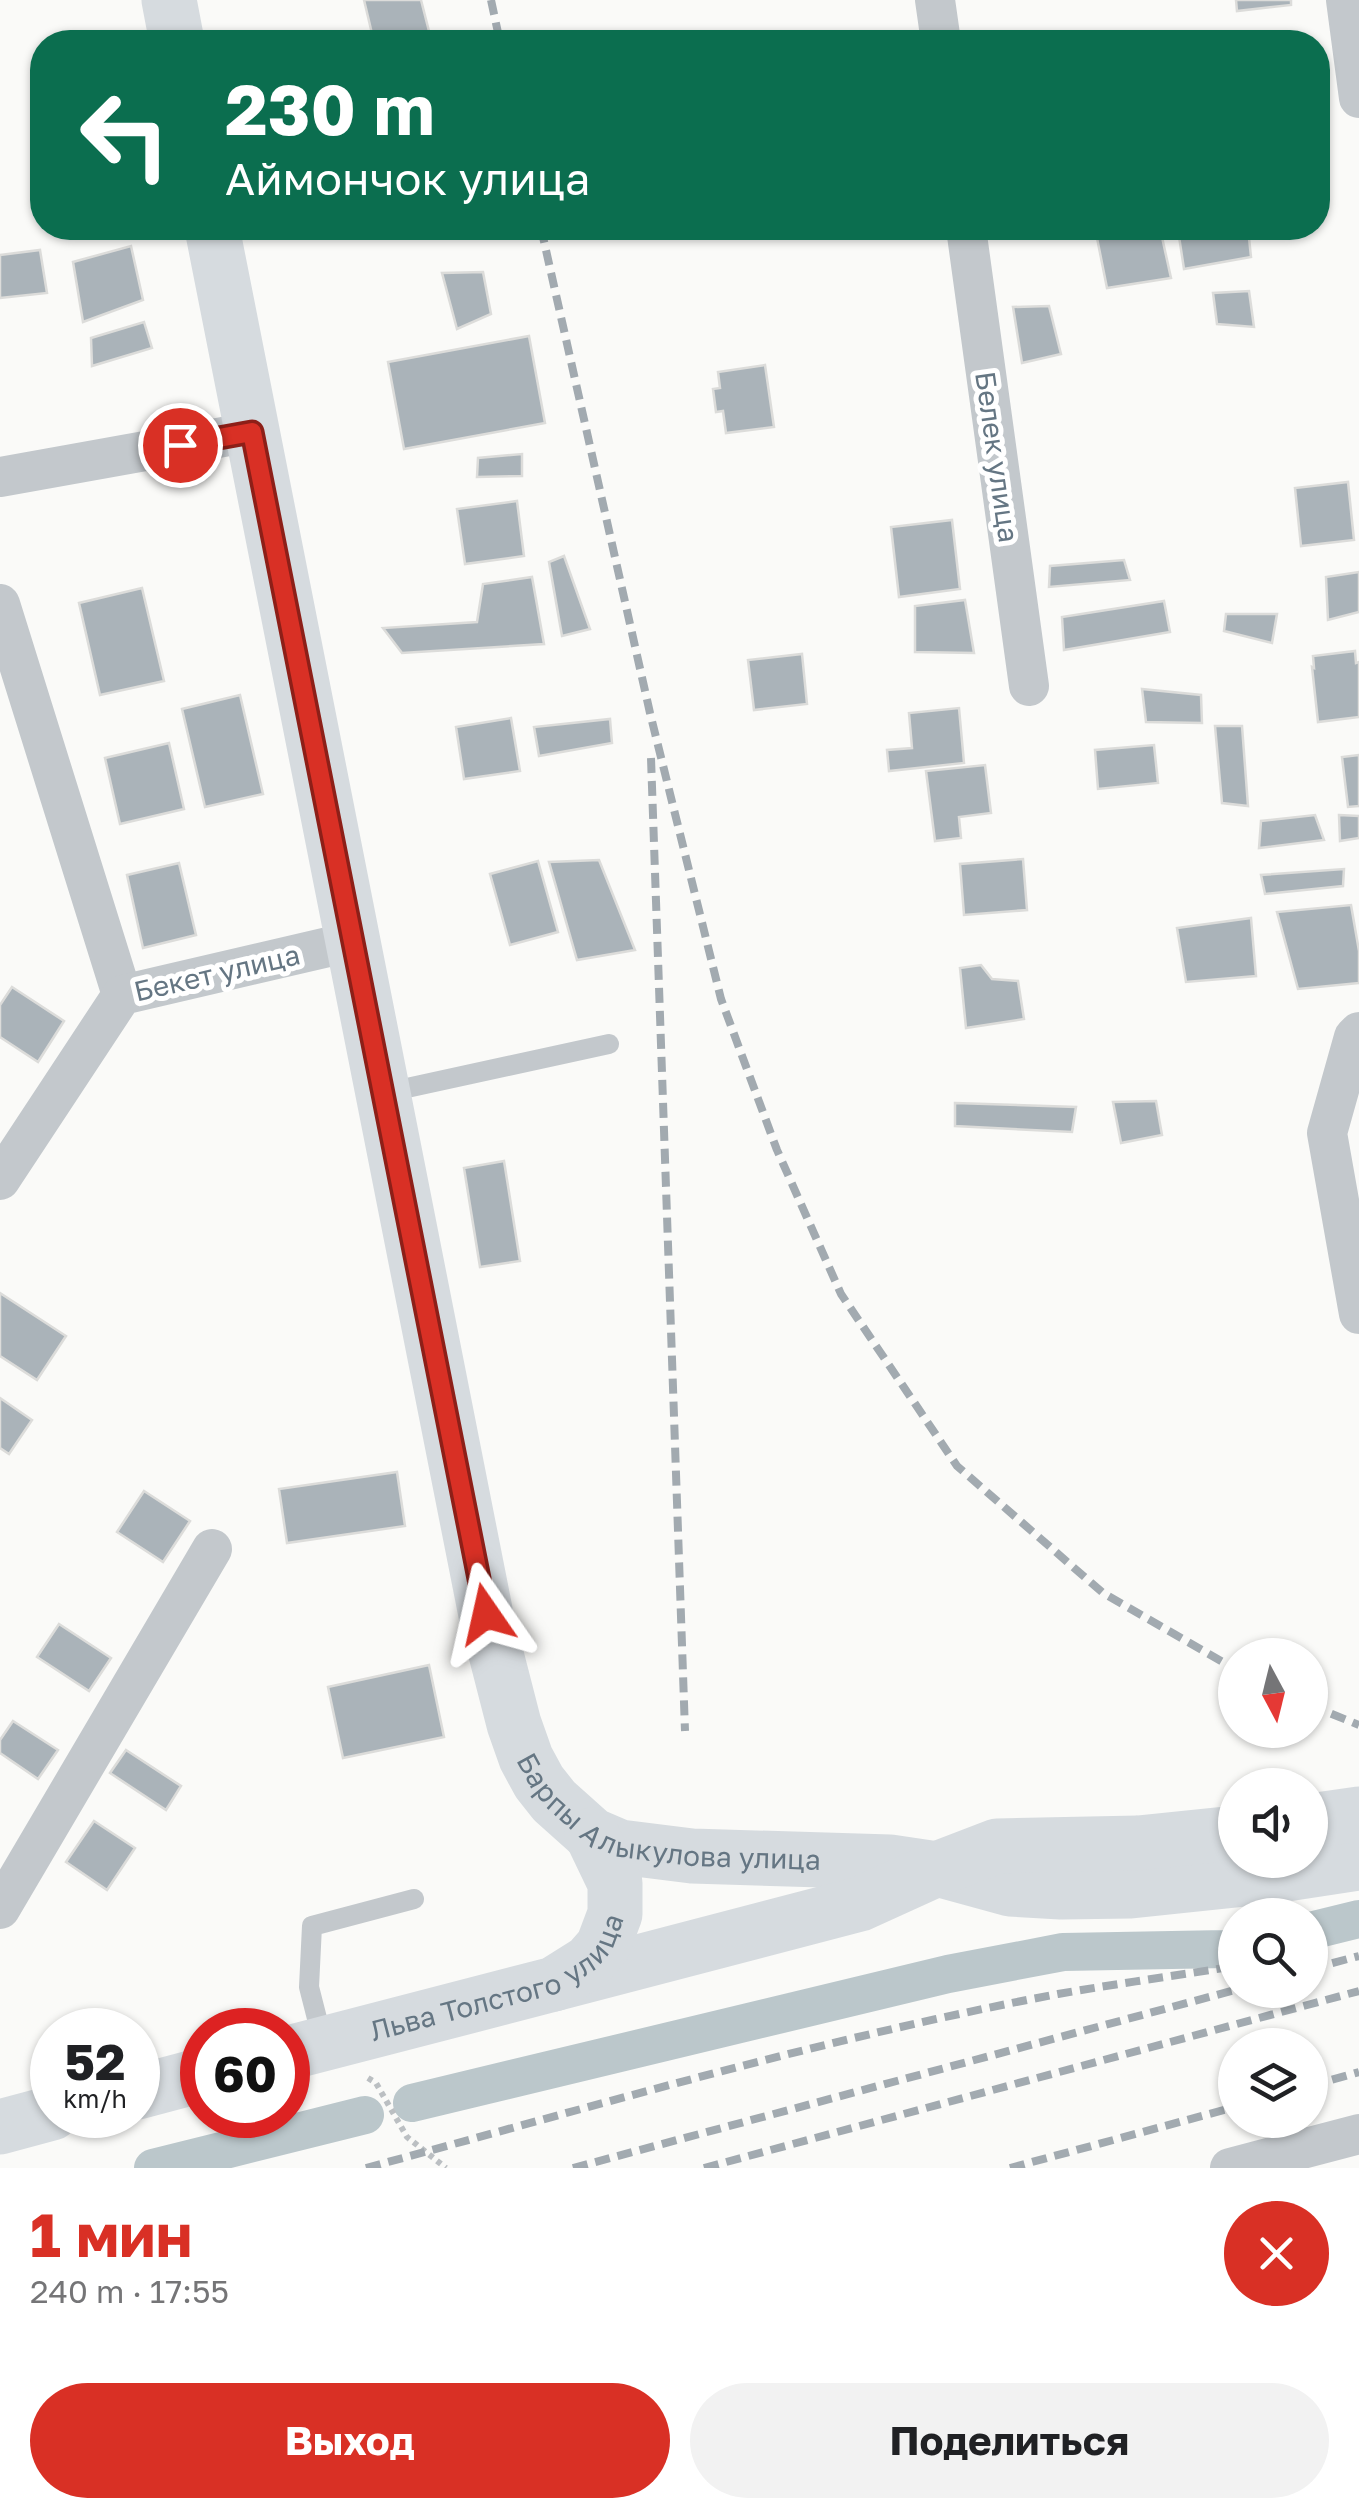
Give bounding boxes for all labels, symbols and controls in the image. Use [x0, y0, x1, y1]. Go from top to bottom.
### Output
text: 230 m [225, 66, 435, 150]
icon: left [60, 70, 190, 200]
text: Аймончок улица [225, 151, 590, 205]
street label: Белек улица [969, 369, 1026, 545]
pin [138, 403, 223, 488]
icon: arrive [153, 418, 208, 473]
street label: Бекет улица [131, 937, 303, 1008]
position arrow [434, 1562, 538, 1666]
north arrow [1218, 1638, 1328, 1748]
map controls [1218, 1638, 1328, 2138]
street label: Барпы Алыкулова улица [510, 1747, 821, 1876]
button: sound [1218, 1768, 1328, 1878]
button: search [1218, 1898, 1328, 2008]
street label: Льва Толстого улица [366, 1909, 630, 2047]
speed limit sign: 60 [180, 2008, 310, 2138]
button: layers [1218, 2028, 1328, 2138]
text: 52 [64, 2031, 125, 2091]
text: km/h [63, 2083, 127, 2114]
text: 1 мин [30, 2198, 192, 2270]
button: close [1224, 2201, 1329, 2306]
text: 240 m · 17:55 [30, 2272, 229, 2310]
button: Выход [30, 2383, 670, 2498]
button: Поделиться [690, 2383, 1329, 2498]

